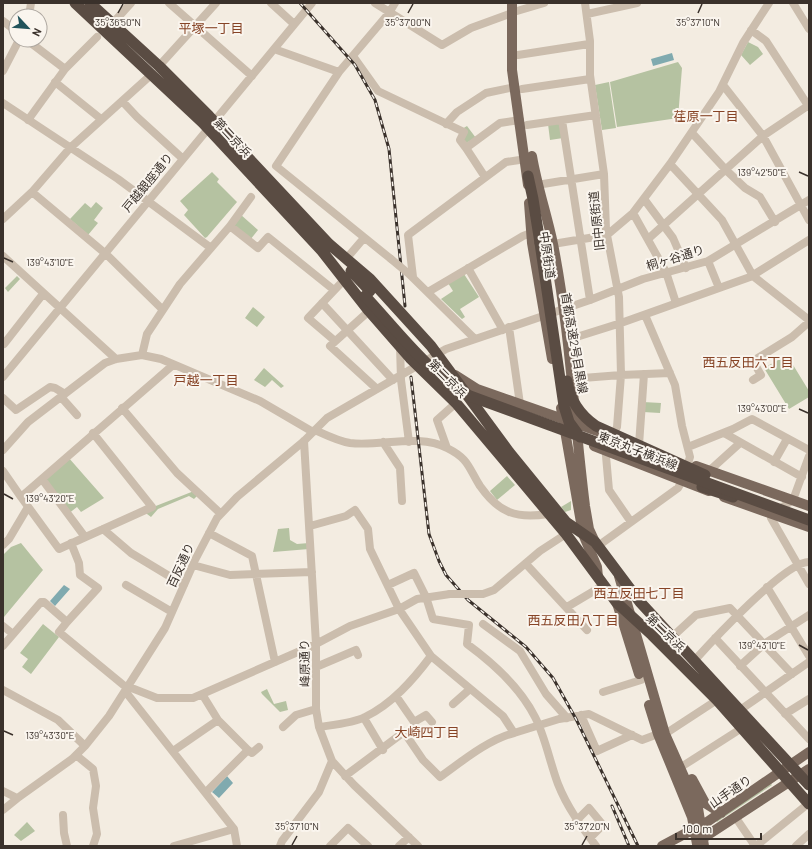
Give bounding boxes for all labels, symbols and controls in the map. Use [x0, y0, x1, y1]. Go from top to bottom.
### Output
north arrow [8, 8, 48, 48]
text: 35°36'50"N [95, 16, 141, 28]
text: 35°37'00"N [385, 16, 431, 28]
text: 35°37'10"N [676, 16, 720, 28]
district label: 平塚一丁目 [178, 20, 244, 36]
text: N [30, 26, 45, 39]
district label: 荏原一丁目 [673, 108, 739, 124]
street label: 第二京浜 [212, 115, 254, 159]
street label: 戸越銀座通り [119, 150, 175, 214]
text: 139°42'50"E [737, 166, 787, 178]
street label: 旧中原街道 [586, 190, 606, 252]
street label: 中原街道 [538, 230, 558, 280]
street label: 桐ヶ谷通り [644, 242, 706, 272]
text: 139°43'10"E [26, 256, 74, 268]
street label: 首都高速2号目黒線 [559, 291, 591, 395]
district label: 西五反田六丁目 [702, 354, 794, 370]
street label: 第二京浜 [426, 356, 470, 400]
district label: 戸越一丁目 [173, 372, 239, 388]
text: 139°43'00"E [737, 402, 787, 414]
street label: 東京丸子横浜線 [596, 428, 680, 472]
text: 139°43'20"E [25, 492, 75, 504]
street label: 百反通り [164, 540, 196, 590]
district label: 西五反田七丁目 [593, 585, 685, 601]
street label: 第二京浜 [644, 610, 688, 654]
district label: 西五反田八丁目 [527, 612, 619, 628]
street label: 峰原通り [297, 639, 311, 687]
text: 139°43'10"E [738, 639, 786, 651]
district label: 大崎四丁目 [394, 724, 460, 740]
text: 139°43'30"E [25, 729, 75, 741]
street label: 山手通り [706, 772, 754, 810]
scale bar [676, 815, 761, 841]
text: 35°37'10"N [275, 820, 319, 832]
text: 35°37'20"N [564, 820, 610, 832]
text: 100 m [682, 821, 712, 835]

